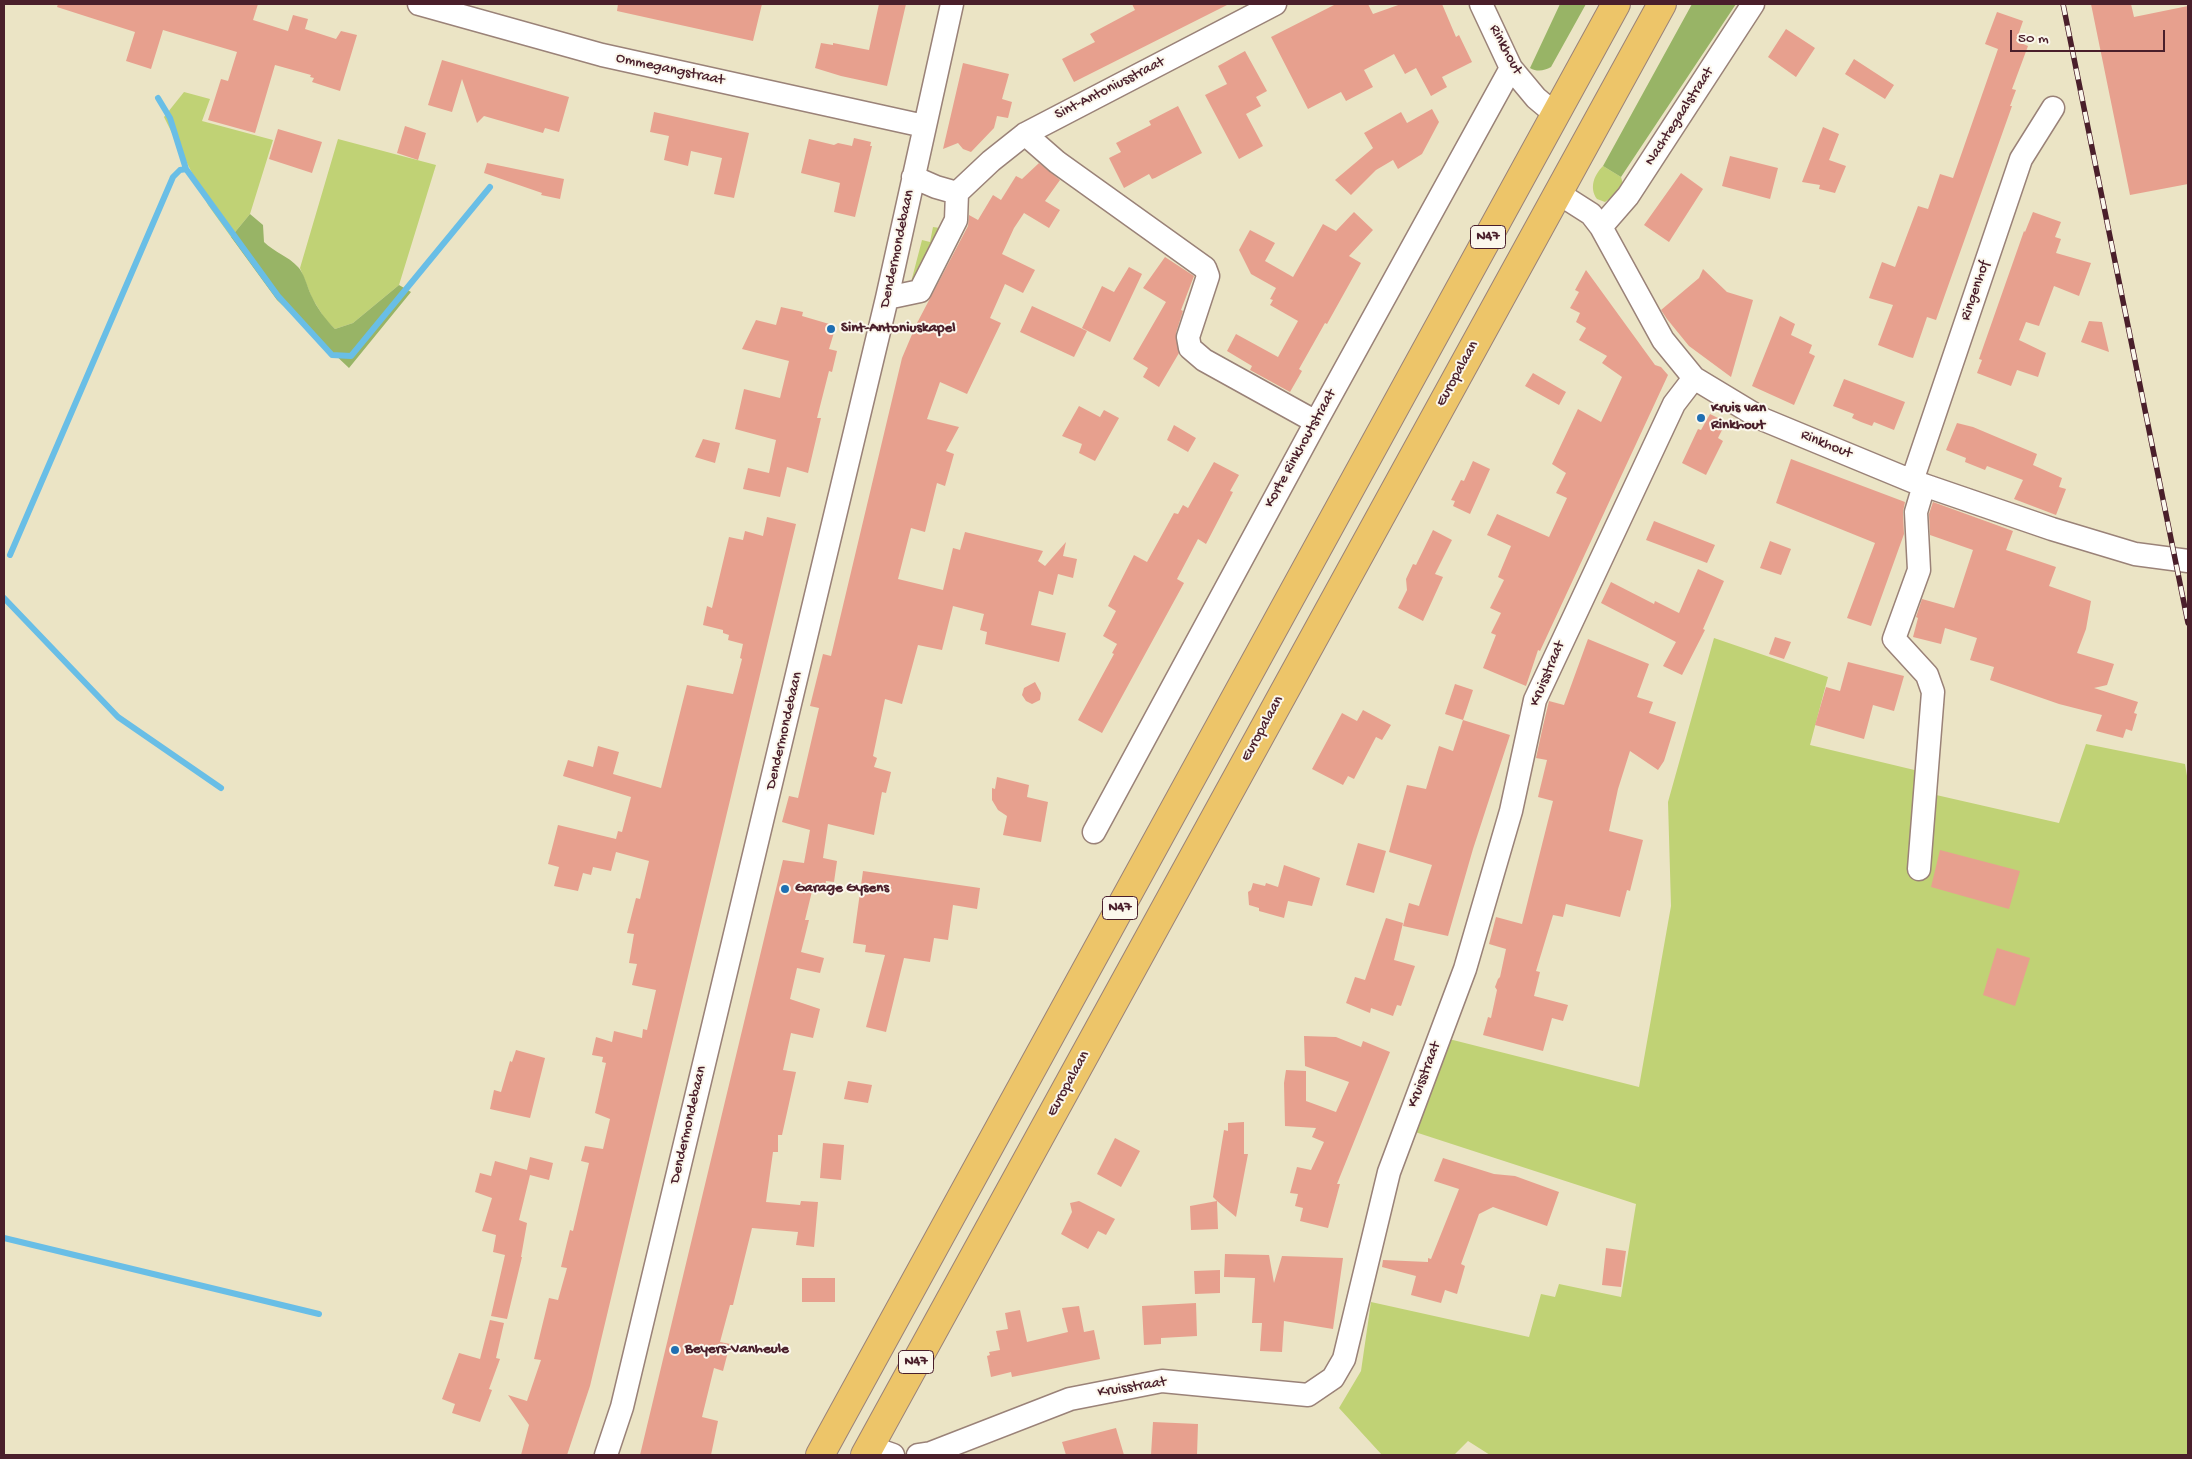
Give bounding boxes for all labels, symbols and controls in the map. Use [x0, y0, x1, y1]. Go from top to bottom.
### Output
scale bar [2012, 20, 2167, 52]
street label: Rinkhout [1484, 22, 1526, 78]
text: 50 m [2018, 30, 2049, 48]
street label: Ommegangstraat [614, 50, 726, 90]
street label: Sint-Antoniusstraat [1052, 54, 1168, 124]
street label: Nachtegaalstraat [1642, 65, 1718, 169]
street label: Dendermondebaan [877, 188, 919, 310]
road number: N47 [1470, 226, 1506, 248]
street label: Ringenhof [1957, 259, 1995, 323]
place label: Sint-Antoniuskapel [841, 320, 955, 338]
marker: Sint-Antoniuskapel [825, 323, 837, 335]
street label: Europalaan [1433, 338, 1483, 410]
street label: Korte Rinkhoutstraat [1261, 387, 1341, 511]
place label: Kruis van Rinkhout [1711, 400, 1766, 435]
marker: Kruis van Rinkhout [1695, 412, 1707, 424]
street label: Rinkhout [1798, 427, 1854, 463]
street label: Kruisstraat [1526, 639, 1570, 709]
street label: Dendermondebaan [763, 670, 807, 792]
street label: Europalaan [1238, 693, 1288, 765]
place label: Garage Gysens [795, 880, 889, 898]
marker: Garage Gysens [779, 883, 791, 895]
road number: N47 [1102, 896, 1138, 920]
street label: Kruisstraat [1404, 1040, 1446, 1110]
street label: Europalaan [1044, 1048, 1094, 1120]
street label: Dendermondebaan [667, 1064, 711, 1186]
place label: Beyers-Vanheule [685, 1341, 789, 1359]
marker: Beyers-Vanheule [669, 1344, 681, 1356]
road number: N47 [898, 1350, 934, 1374]
street label: Kruisstraat [1096, 1374, 1168, 1402]

